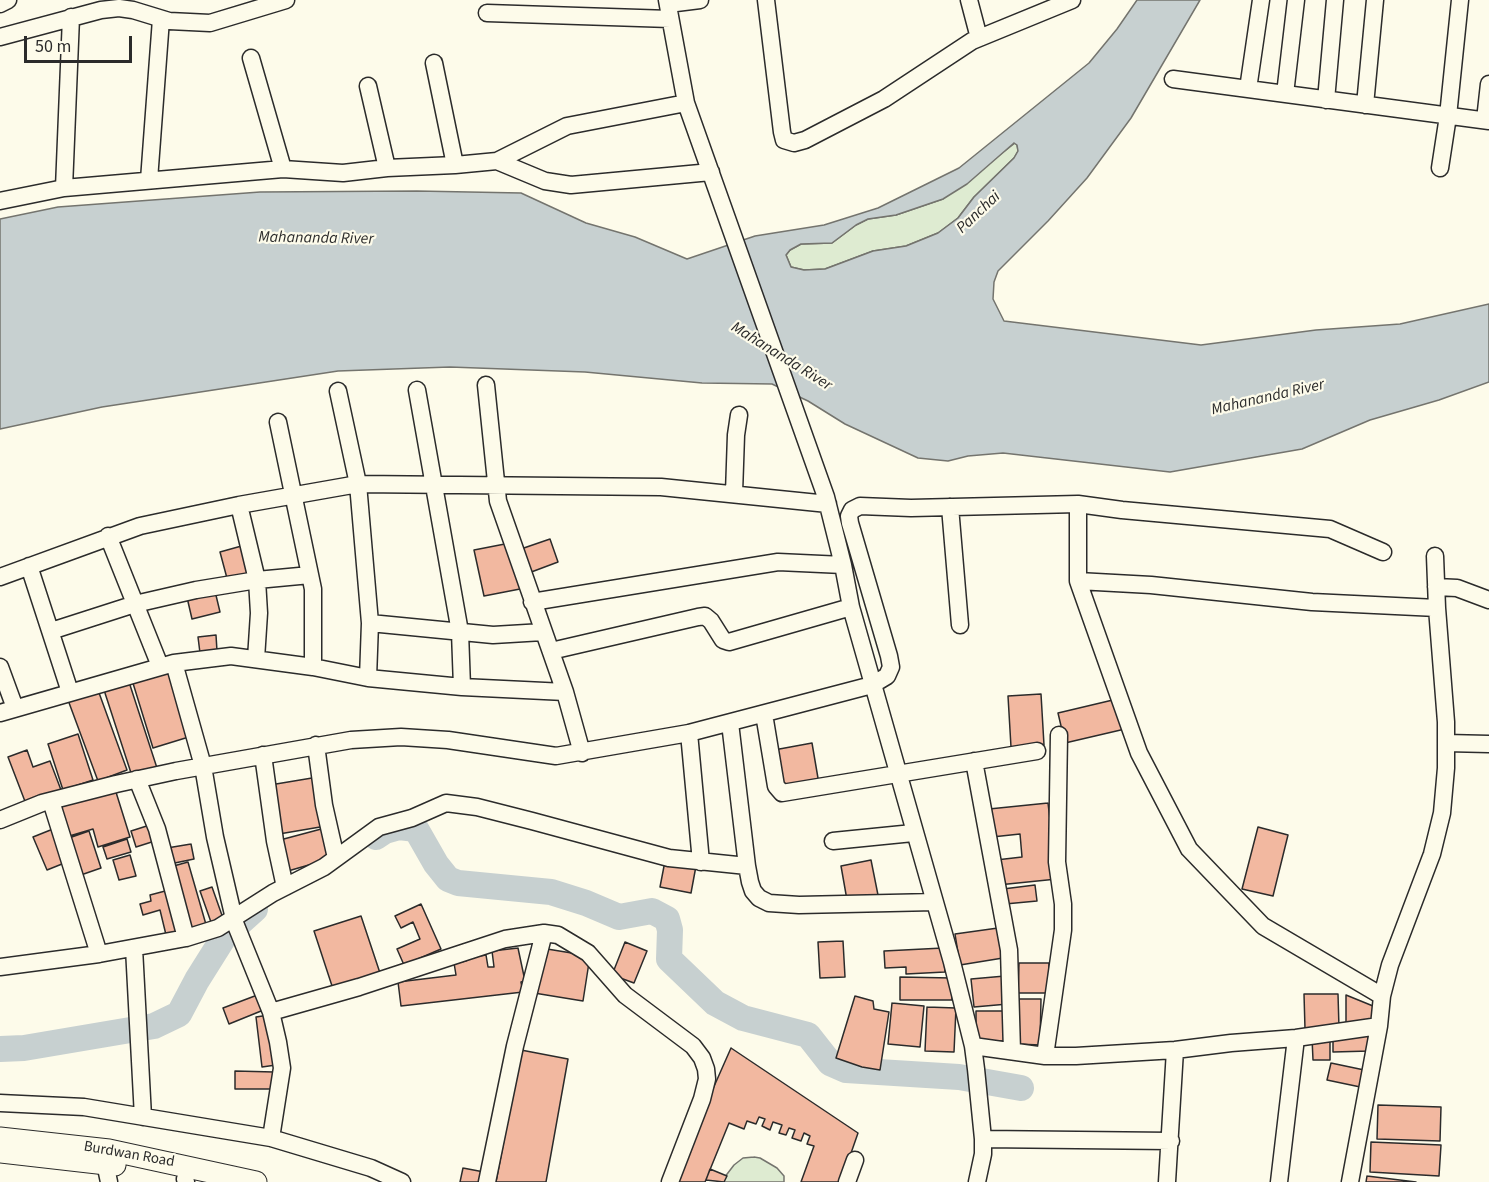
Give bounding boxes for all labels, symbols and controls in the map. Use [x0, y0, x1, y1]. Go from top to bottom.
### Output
scale bar [27, 24, 135, 62]
text: 50 m [35, 34, 71, 59]
water label: Panchai [953, 188, 1005, 238]
water label: Mahananda River [258, 228, 374, 250]
water label: Mahananda River [727, 318, 835, 396]
water label: Mahananda River [1210, 376, 1326, 420]
street label: Burdwan Road [82, 1138, 176, 1172]

